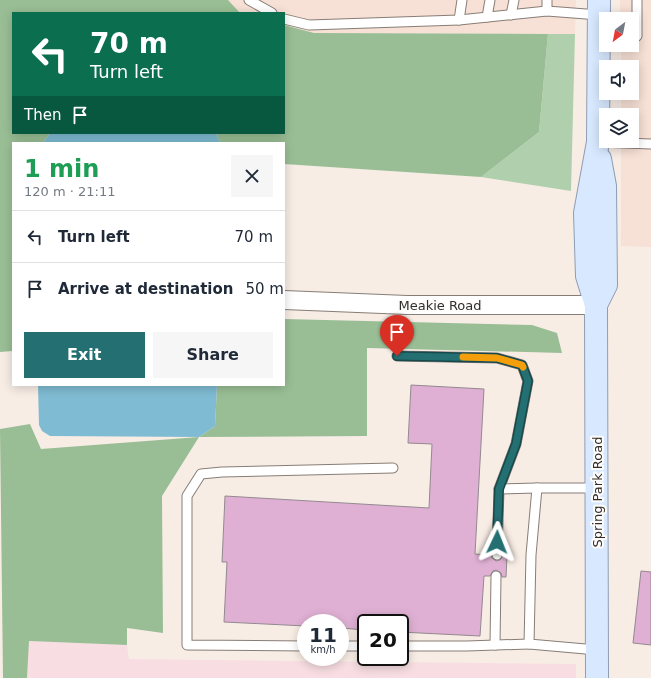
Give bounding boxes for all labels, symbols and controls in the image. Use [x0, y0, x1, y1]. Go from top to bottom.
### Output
north arrow [599, 12, 639, 52]
map controls [599, 12, 639, 148]
text: 70 m [90, 27, 168, 60]
icon: left [24, 28, 76, 80]
button: sound [599, 60, 639, 100]
text: Turn left [90, 61, 163, 82]
icon: arrive [69, 104, 91, 126]
text: Then [24, 106, 61, 124]
button: layers [599, 108, 639, 148]
text: 1 min [24, 155, 99, 183]
button: close [231, 155, 273, 197]
text: 120 m · 21:11 [24, 184, 115, 199]
icon: left [24, 226, 46, 248]
text: Turn left [58, 228, 130, 246]
text: 70 m [235, 228, 273, 246]
icon: arrive [24, 278, 46, 300]
text: Arrive at destination [58, 280, 233, 298]
text: 50 m [245, 280, 284, 298]
street label: Meakie Road [398, 298, 482, 313]
pin [380, 315, 414, 356]
icon: arrive [386, 321, 408, 343]
button: Exit [24, 332, 145, 378]
button: Share [153, 332, 273, 378]
street label: Spring Park Road [590, 437, 605, 547]
position arrow [476, 521, 518, 563]
speed limit sign: 20 [357, 614, 409, 666]
text: 11 [309, 623, 337, 647]
text: km/h [310, 644, 336, 655]

